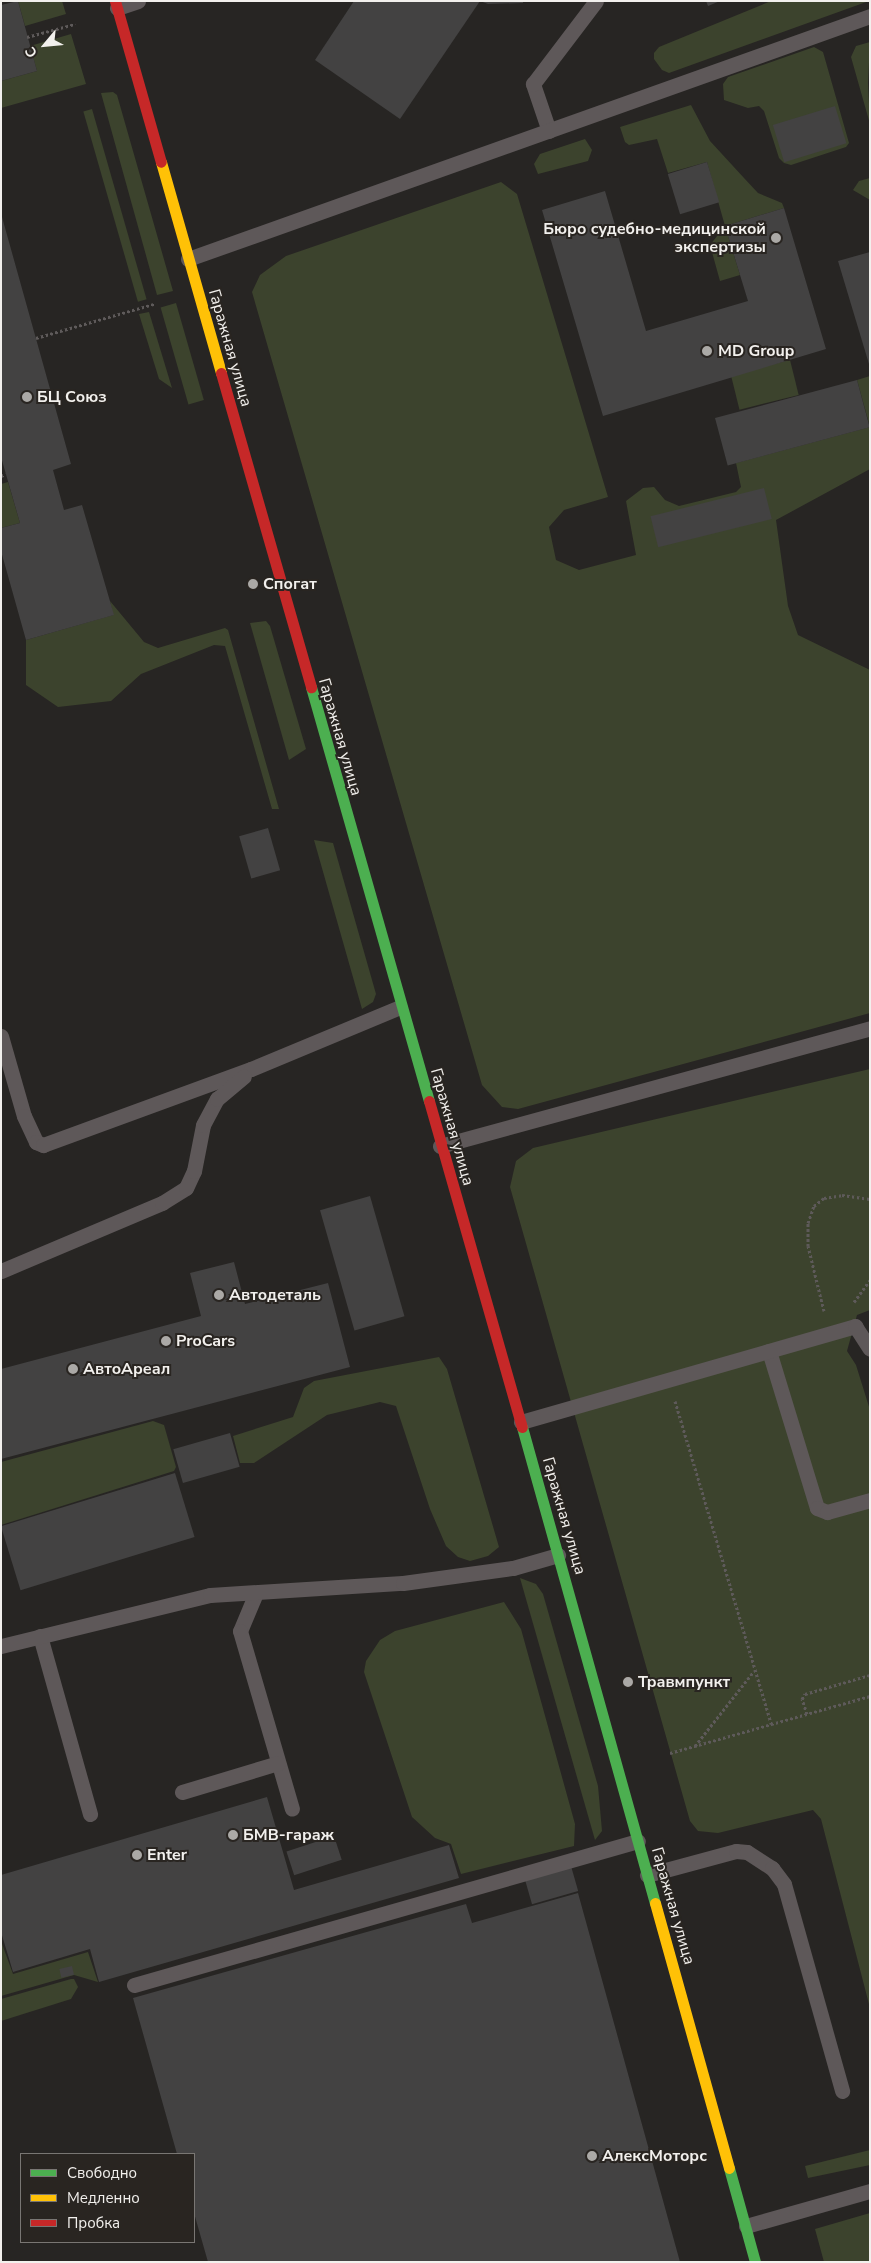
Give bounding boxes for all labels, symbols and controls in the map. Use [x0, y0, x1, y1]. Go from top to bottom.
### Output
north arrow [20, 20, 70, 70]
text: С [21, 44, 42, 61]
place label: Бюро судебно-медицинской экспертизы [543, 219, 766, 257]
marker: Бюро судебно-медицинской экспертизы [770, 232, 782, 244]
street label: Гаражная улица [204, 287, 256, 409]
place label: MD Group [718, 341, 794, 361]
marker: MD Group [700, 344, 714, 358]
place label: БЦ Союз [37, 387, 107, 407]
marker: БЦ Союз [21, 391, 33, 403]
place label: Спогат [263, 574, 317, 594]
marker: Спогат [247, 578, 259, 590]
street label: Гаражная улица [314, 676, 366, 798]
street label: Гаражная улица [426, 1066, 478, 1188]
place label: Автодеталь [229, 1285, 321, 1305]
marker: Автодеталь [213, 1289, 225, 1301]
place label: ProCars [176, 1331, 235, 1351]
marker: ProCars [160, 1335, 172, 1347]
place label: АвтоАреал [83, 1359, 170, 1379]
marker: АвтоАреал [67, 1363, 79, 1375]
street label: Гаражная улица [538, 1455, 590, 1577]
place label: Травмпункт [638, 1672, 730, 1692]
marker: Травмпункт [622, 1676, 634, 1688]
place label: БМВ-гараж [243, 1825, 334, 1845]
marker: БМВ-гараж [227, 1829, 239, 1841]
place label: Enter [147, 1845, 187, 1865]
street label: Гаражная улица [647, 1845, 699, 1967]
marker: Enter [131, 1849, 143, 1861]
place label: АлексМоторс [602, 2146, 707, 2166]
marker: АлексМоторс [586, 2150, 598, 2162]
legend [20, 2153, 195, 2243]
text: Свободно [67, 2163, 137, 2183]
text: Медленно [67, 2188, 140, 2208]
text: Пробка [67, 2213, 120, 2233]

